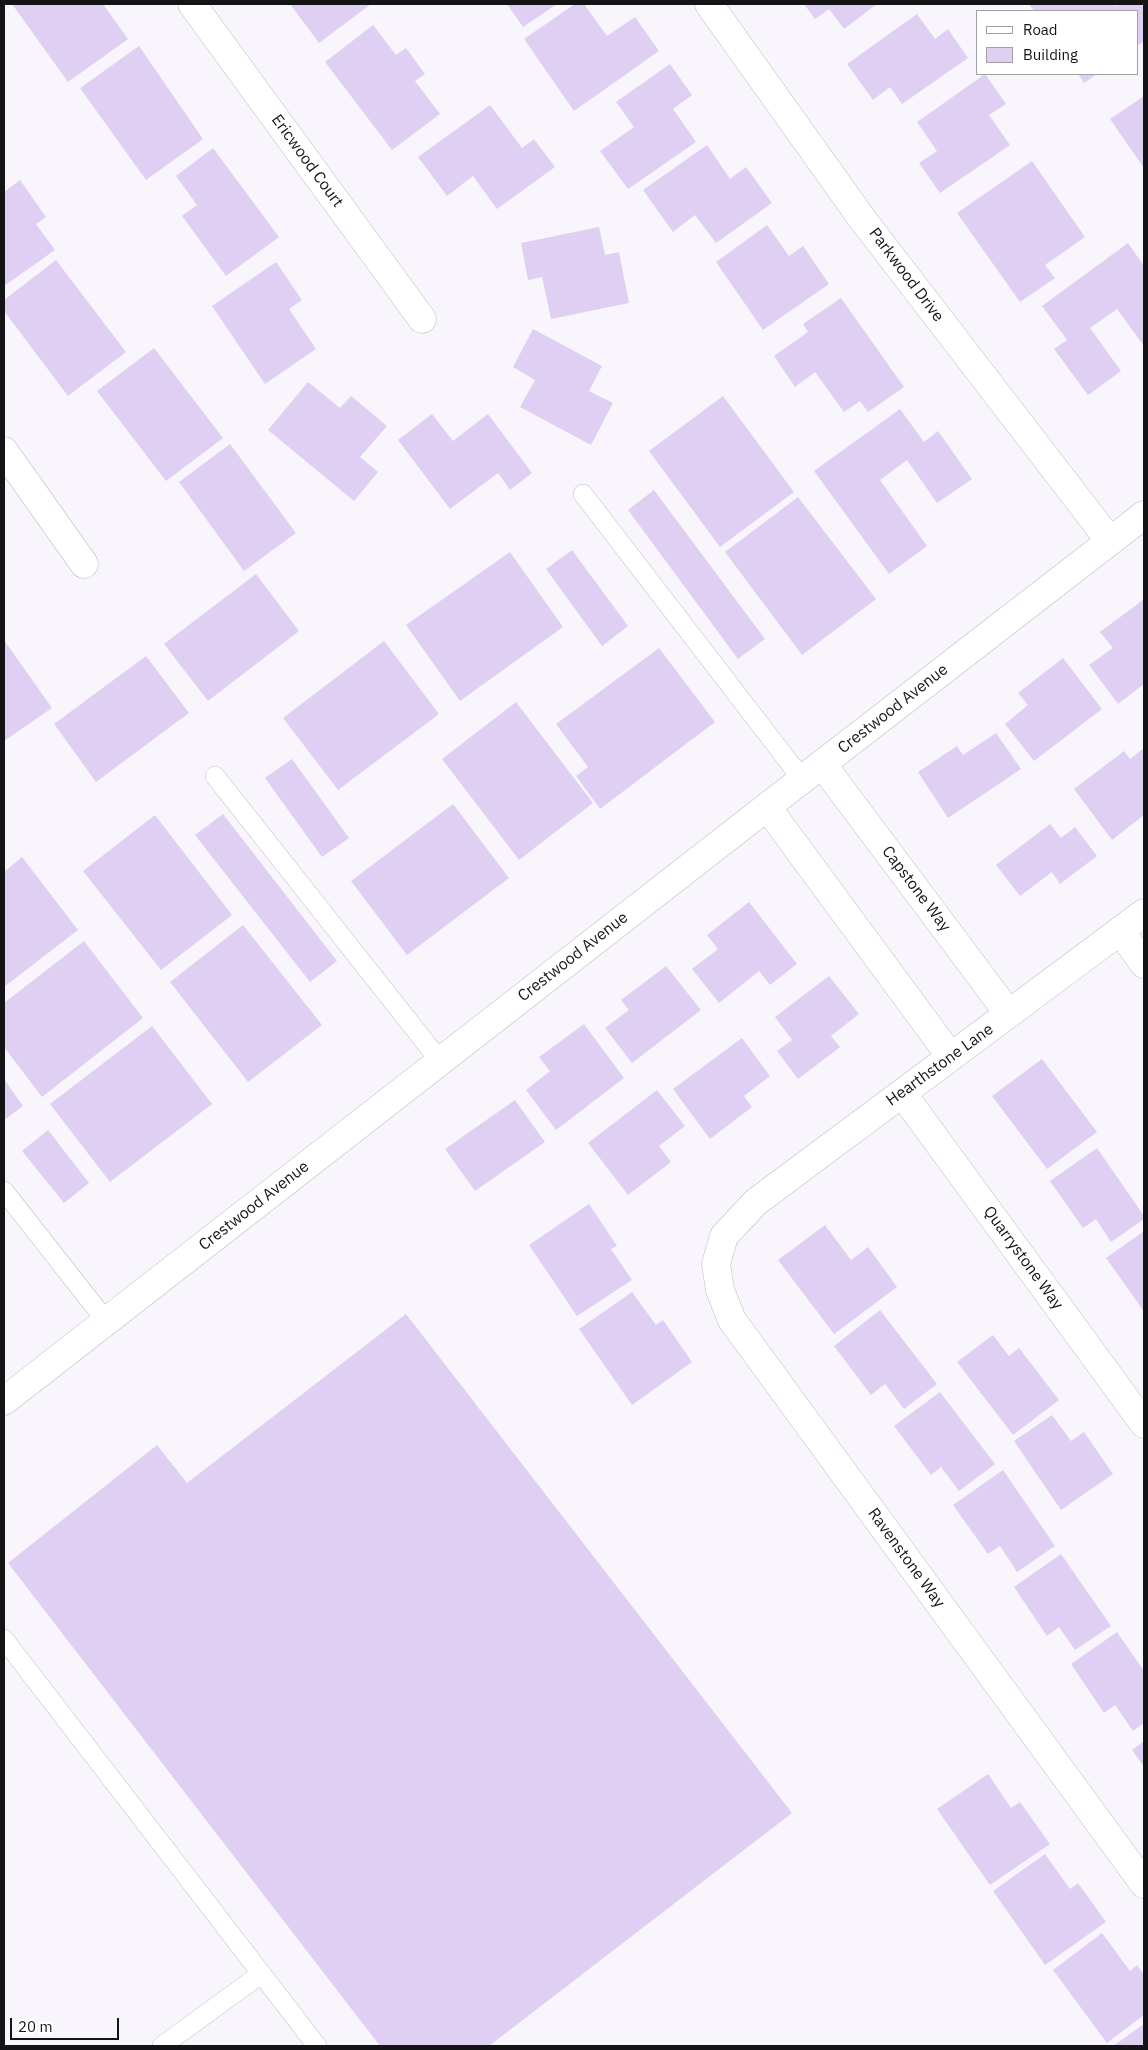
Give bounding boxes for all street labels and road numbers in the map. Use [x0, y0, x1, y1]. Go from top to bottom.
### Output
street label: Ericwood Court [267, 111, 347, 211]
street label: Parkwood Drive [864, 224, 948, 326]
street label: Crestwood Avenue [834, 660, 952, 758]
street label: Capstone Way [878, 842, 954, 936]
street label: Crestwood Avenue [514, 908, 632, 1006]
street label: Hearthstone Lane [883, 1020, 997, 1110]
street label: Crestwood Avenue [195, 1157, 313, 1255]
street label: Quarrystone Way [979, 1203, 1067, 1313]
street label: Ravenstone Way [863, 1504, 949, 1612]

